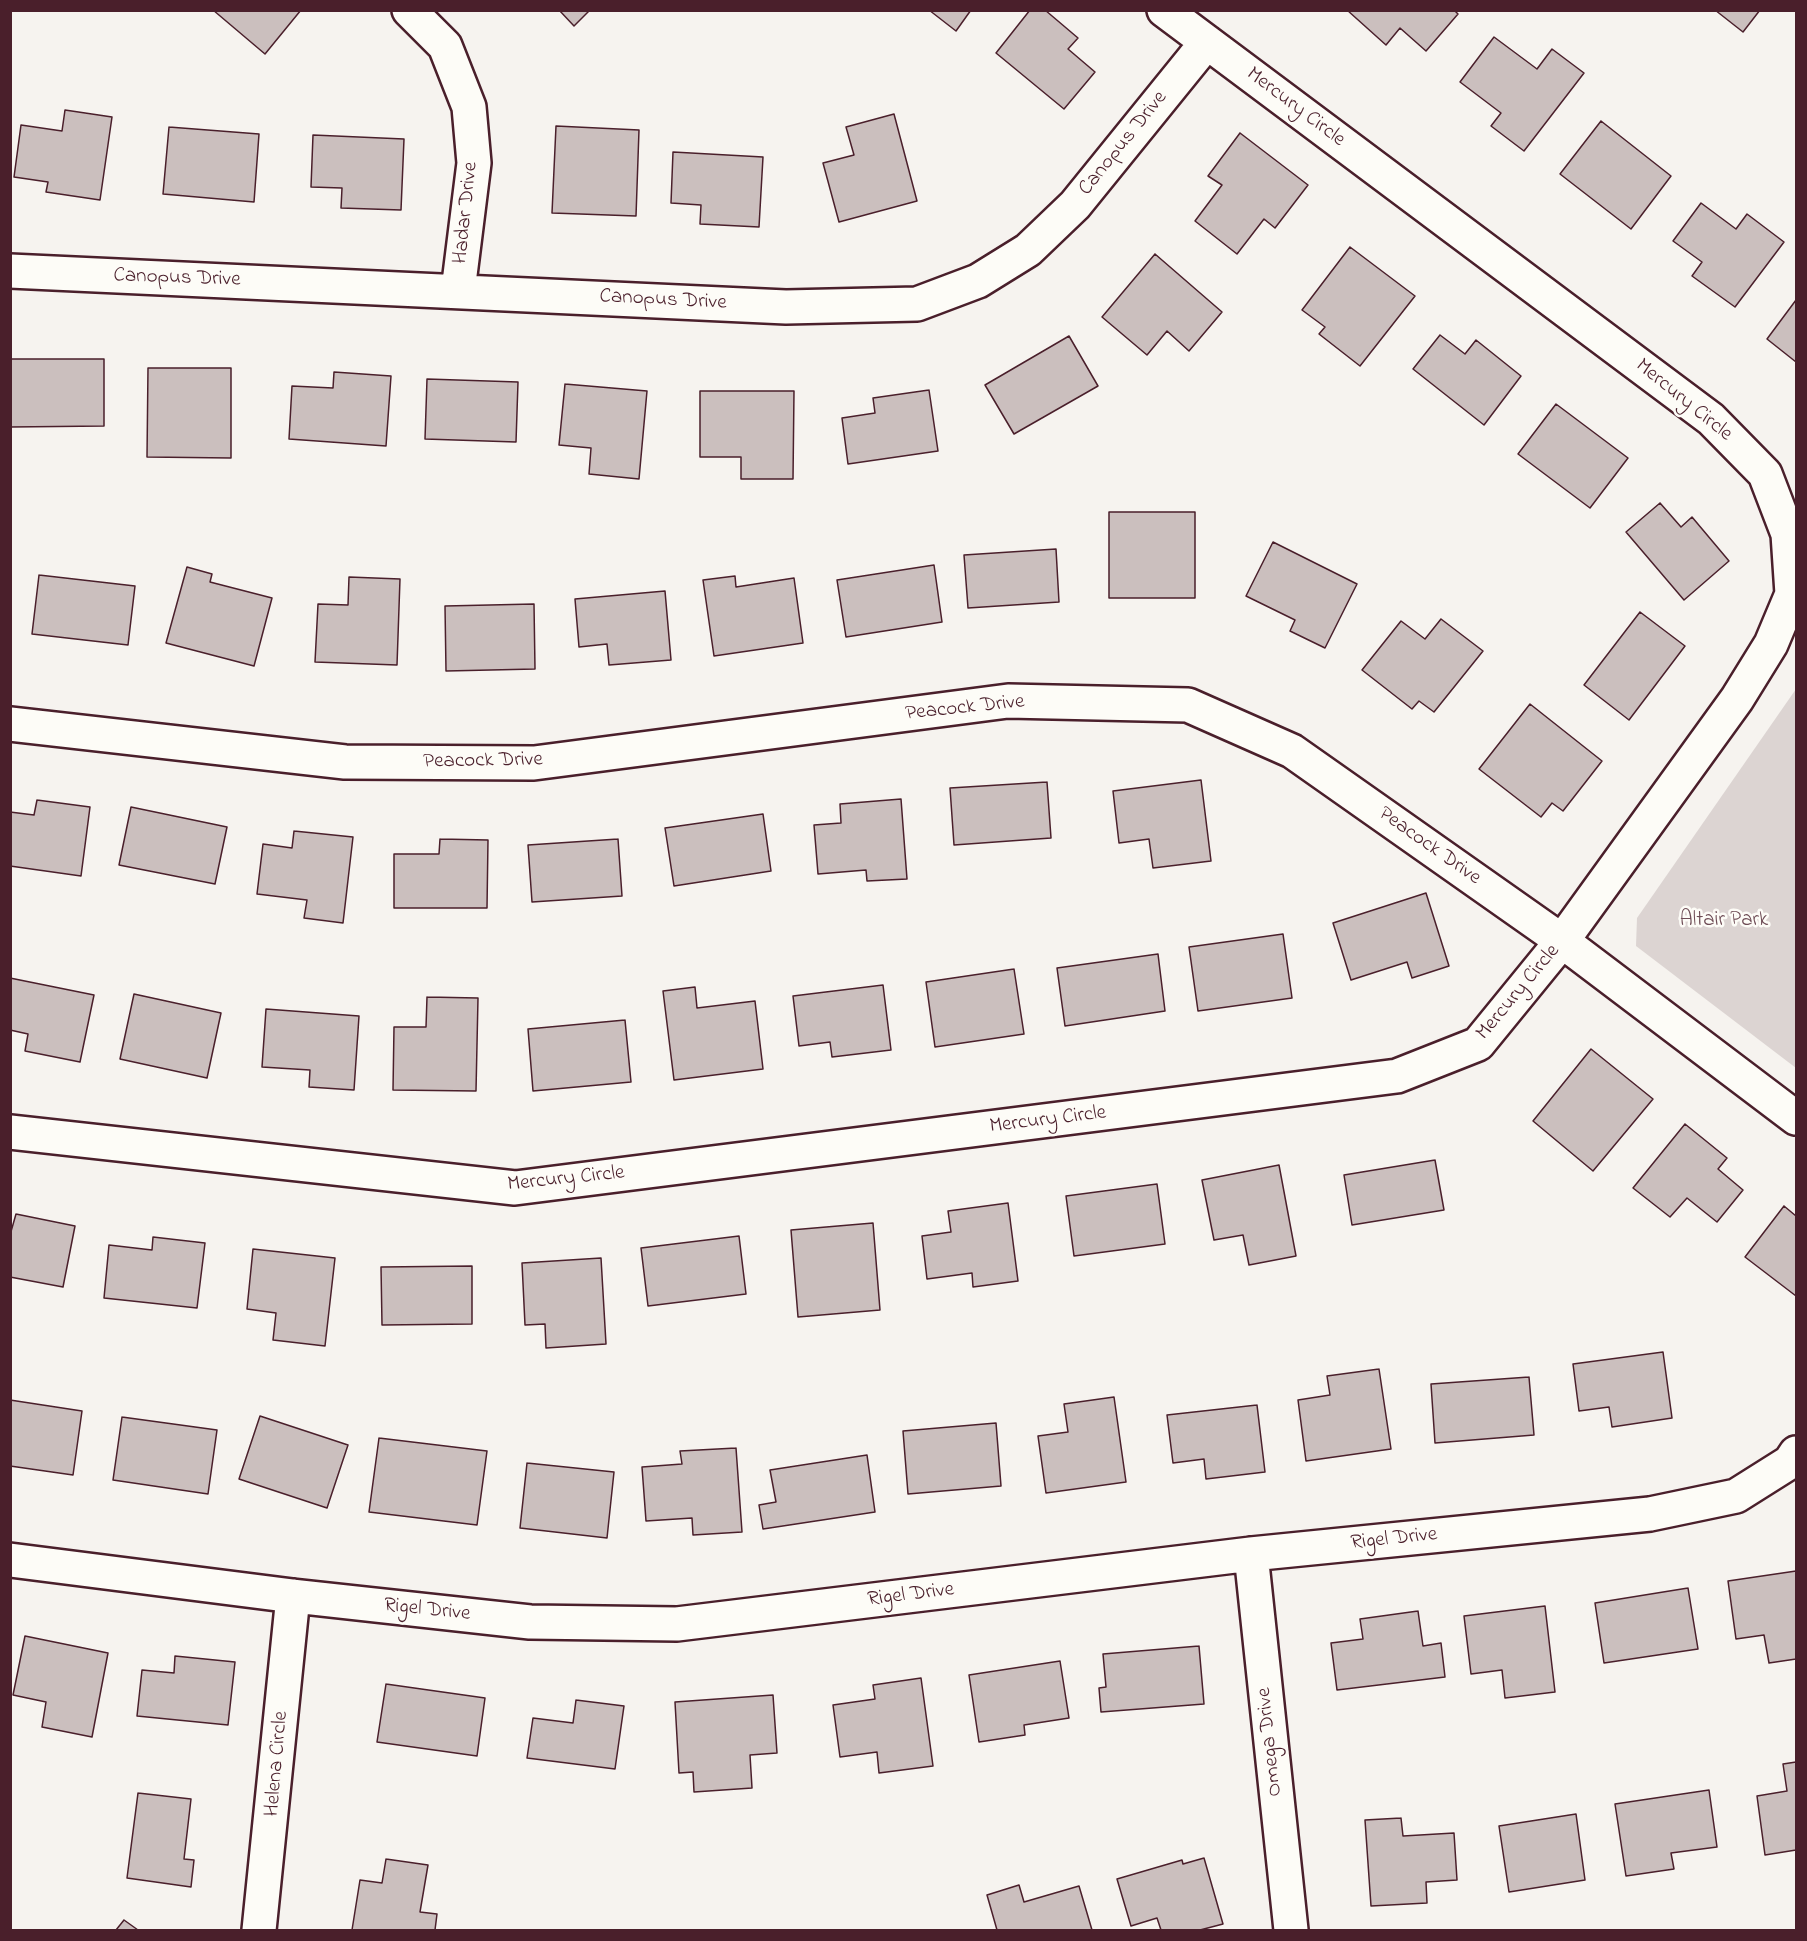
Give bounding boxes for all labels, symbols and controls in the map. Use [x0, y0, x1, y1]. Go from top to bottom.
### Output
street label: Mercury Circle [1241, 63, 1349, 153]
street label: Canopus Drive [1074, 87, 1174, 201]
street label: Hadar Drive [449, 161, 485, 265]
street label: Canopus Drive [113, 264, 241, 294]
street label: Canopus Drive [599, 285, 727, 317]
street label: Mercury Circle [1629, 354, 1737, 448]
street label: Peacock Drive [904, 690, 1026, 728]
street label: Peacock Drive [423, 748, 543, 776]
street label: Peacock Drive [1373, 802, 1485, 892]
park label: Altair Park [1680, 909, 1768, 935]
street label: Mercury Circle [1472, 940, 1566, 1046]
street label: Mercury Circle [988, 1101, 1108, 1141]
street label: Mercury Circle [506, 1161, 626, 1199]
street label: Rigel Drive [1349, 1523, 1439, 1557]
street label: Rigel Drive [866, 1578, 956, 1614]
street label: Rigel Drive [382, 1594, 472, 1628]
street label: Omega Drive [1253, 1686, 1289, 1798]
street label: Helena Circle [261, 1710, 295, 1818]

